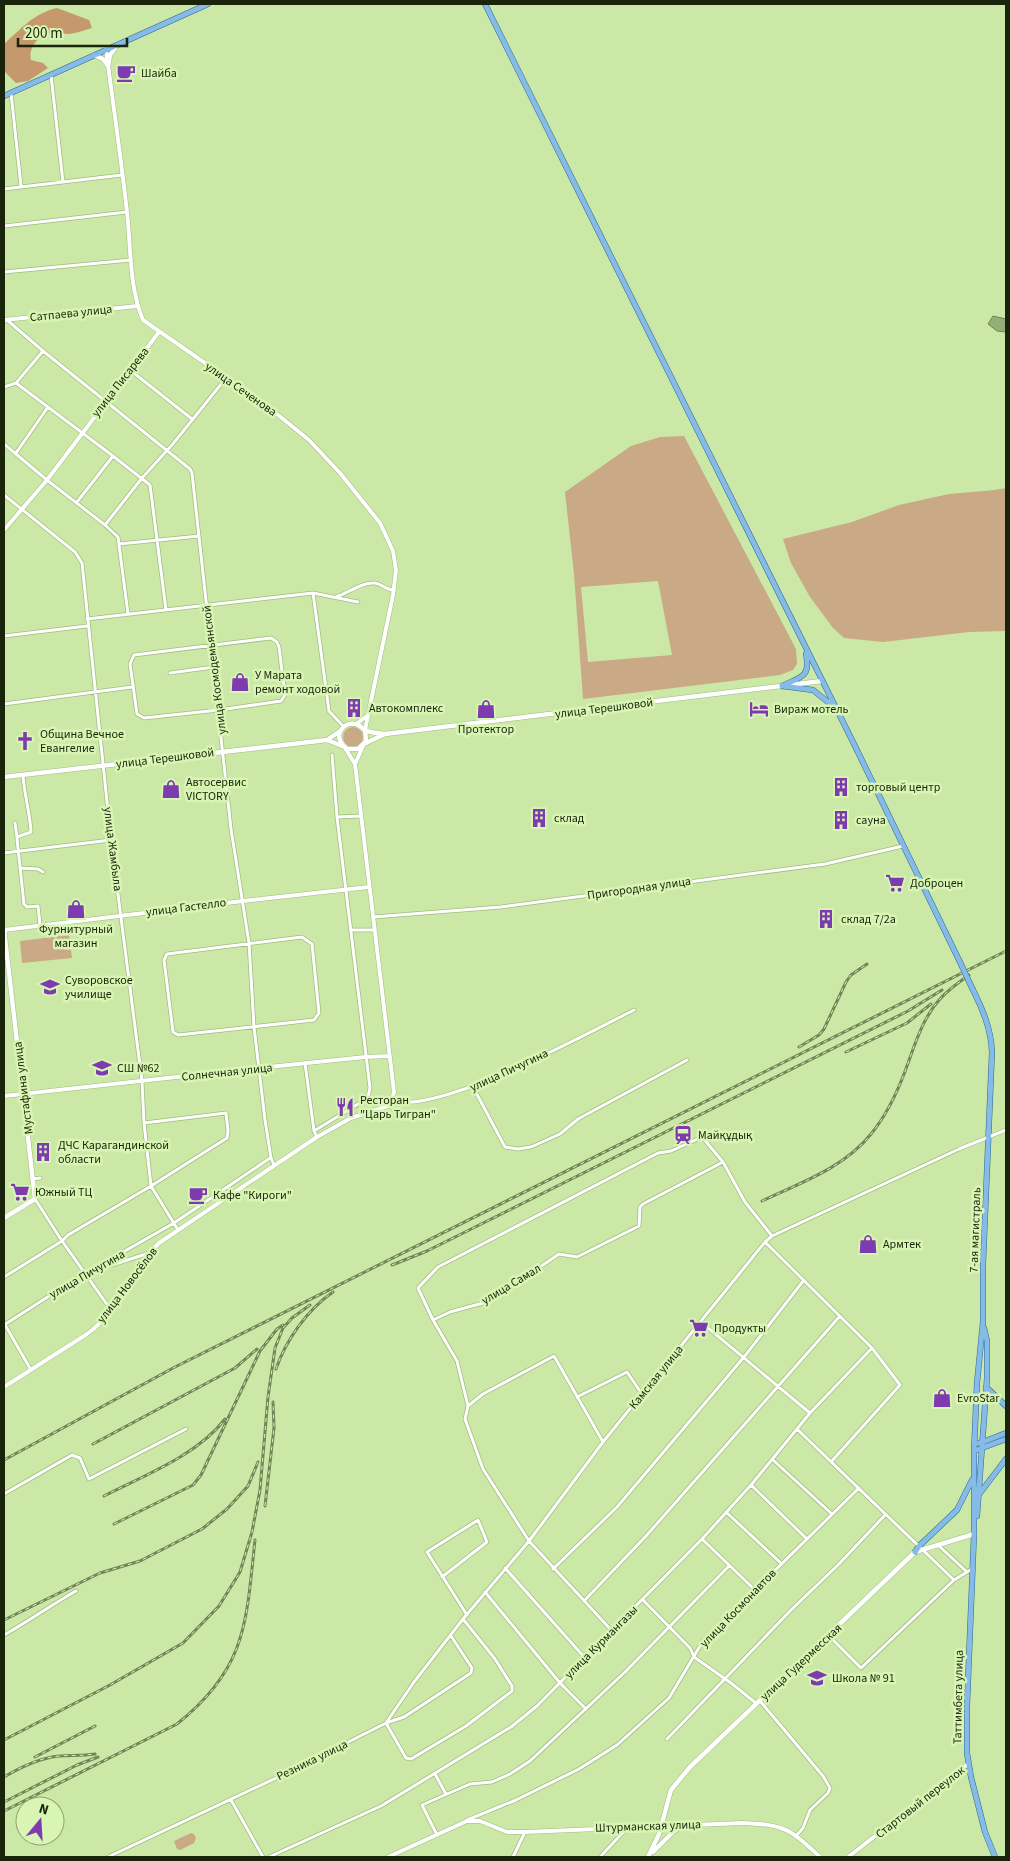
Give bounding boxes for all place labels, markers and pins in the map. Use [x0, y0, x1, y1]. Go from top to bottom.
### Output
cafe icon: Шайба [115, 62, 137, 84]
place label: Шайба [141, 65, 177, 82]
place label: У Марата ремонт ходовой [255, 667, 340, 698]
shop icon: У Марата ремонт ходовой [229, 671, 251, 693]
building icon: Автокомплекс [343, 697, 365, 719]
shop icon: Протектор [475, 698, 497, 720]
hotel icon: Вираж мотель [748, 698, 770, 720]
place label: Автокомплекс [369, 700, 444, 717]
place label: Вираж мотель [774, 701, 849, 718]
place label: Протектор [458, 721, 514, 738]
place label: Община Вечное Евангелие [40, 726, 124, 757]
church icon: Община Вечное Евангелие [14, 730, 36, 752]
place label: Автосервис VICTORY [186, 774, 247, 805]
building icon: торговый центр [830, 776, 852, 798]
shop icon: Автосервис VICTORY [160, 778, 182, 800]
place label: торговый центр [856, 779, 941, 796]
building icon: склад [528, 807, 550, 829]
building icon: сауна [830, 809, 852, 831]
place label: склад [554, 810, 585, 827]
place label: сауна [856, 812, 886, 829]
supermarket icon: Доброцен [884, 872, 906, 894]
place label: Доброцен [910, 875, 963, 892]
shop icon: Фурнитурный магазин [65, 898, 87, 920]
building icon: склад 7/2а [815, 908, 837, 930]
place label: склад 7/2а [841, 911, 896, 928]
place label: Фурнитурный магазин [39, 921, 113, 952]
place label: Суворовское училище [65, 972, 133, 1003]
school or university icon: Суворовское училище [39, 976, 61, 998]
school or university icon: СШ №62 [91, 1057, 113, 1079]
place label: СШ №62 [117, 1060, 159, 1077]
place label: Ресторан "Царь Тигран" [360, 1092, 436, 1123]
restaurant icon: Ресторан "Царь Тигран" [334, 1096, 356, 1118]
station icon: Майқұдық [672, 1124, 694, 1146]
place label: Майқұдық [698, 1127, 753, 1144]
place label: ДЧС Карагандинской области [58, 1137, 169, 1168]
building icon: ДЧС Карагандинской области [32, 1141, 54, 1163]
supermarket icon: Южный ТЦ [9, 1181, 31, 1203]
place label: Южный ТЦ [35, 1184, 93, 1201]
cafe icon: Кафе "Кироги" [187, 1184, 209, 1206]
place label: Кафе "Кироги" [213, 1187, 292, 1204]
shop icon: Армтек [857, 1233, 879, 1255]
place label: Армтек [883, 1236, 921, 1253]
supermarket icon: Продукты [688, 1317, 710, 1339]
place label: Продукты [714, 1320, 766, 1337]
shop icon: EvroStar [931, 1387, 953, 1409]
place label: EvroStar [957, 1390, 1000, 1407]
school or university icon: Школа № 91 [806, 1667, 828, 1689]
place label: Школа № 91 [832, 1670, 895, 1687]

